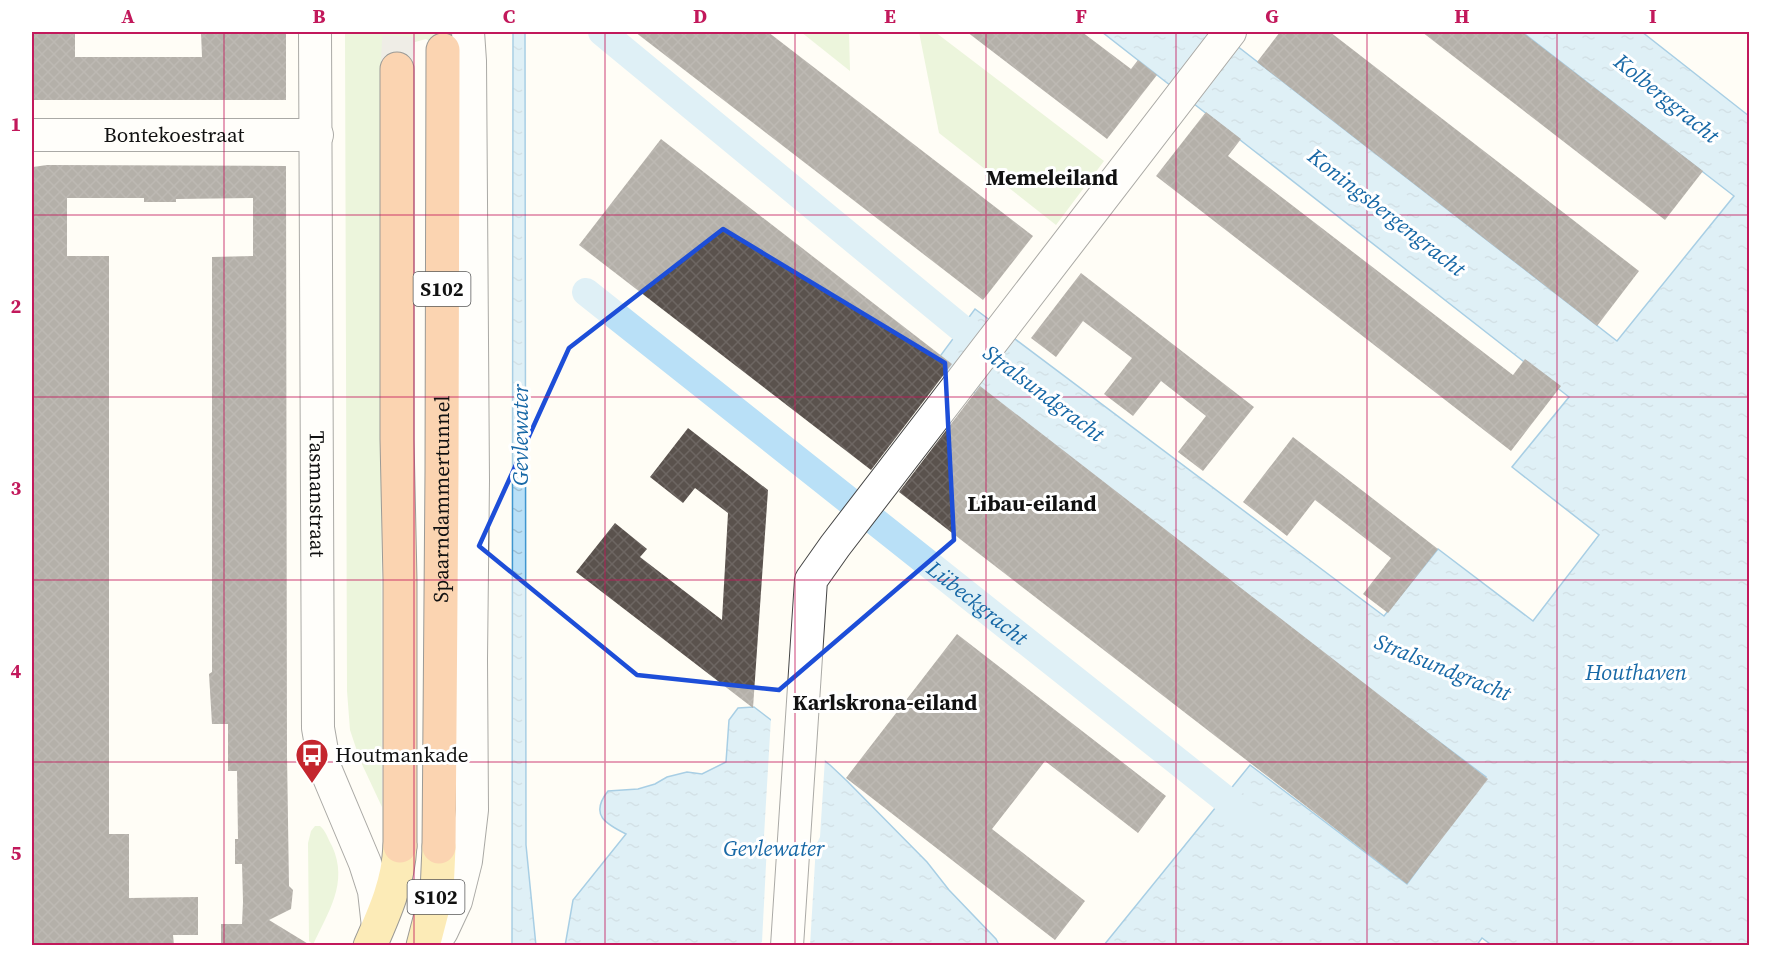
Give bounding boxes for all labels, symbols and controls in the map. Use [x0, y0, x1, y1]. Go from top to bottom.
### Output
text: A [121, 2, 135, 30]
text: B [312, 2, 326, 30]
text: C [503, 2, 515, 30]
text: D [693, 2, 707, 30]
text: E [884, 2, 896, 30]
text: F [1075, 2, 1087, 30]
text: G [1265, 2, 1279, 30]
text: H [1454, 2, 1470, 30]
text: I [1649, 2, 1657, 30]
water label: Kolberggracht [1607, 46, 1727, 150]
text: 1 [11, 110, 21, 138]
street label: Bontekoestraat [104, 120, 245, 149]
water label: Koningsbergengracht [1301, 140, 1473, 283]
district label: Memeleiland [986, 162, 1118, 192]
road number: S102 [414, 272, 470, 306]
text: 2 [11, 292, 22, 320]
water label: Stralsundgracht [977, 337, 1111, 449]
water label: Gevlewater [505, 383, 535, 486]
street label: Spaarndammertunnel [426, 395, 456, 603]
street label: Tasmanstraat [303, 431, 332, 558]
text: 3 [11, 474, 22, 502]
district label: Libau-eiland [967, 488, 1097, 518]
water label: Lübeckgracht [920, 553, 1035, 653]
water label: Stralsundgracht [1370, 626, 1516, 708]
text: 4 [11, 657, 22, 685]
water label: Houthaven [1584, 657, 1687, 687]
district label: Karlskrona-eiland [793, 687, 977, 717]
bus stop icon: Houtmankade [294, 737, 330, 784]
place label: Houtmankade [335, 740, 469, 769]
water label: Gevlewater [723, 833, 826, 863]
text: 5 [11, 839, 22, 867]
road number: S102 [408, 880, 464, 914]

